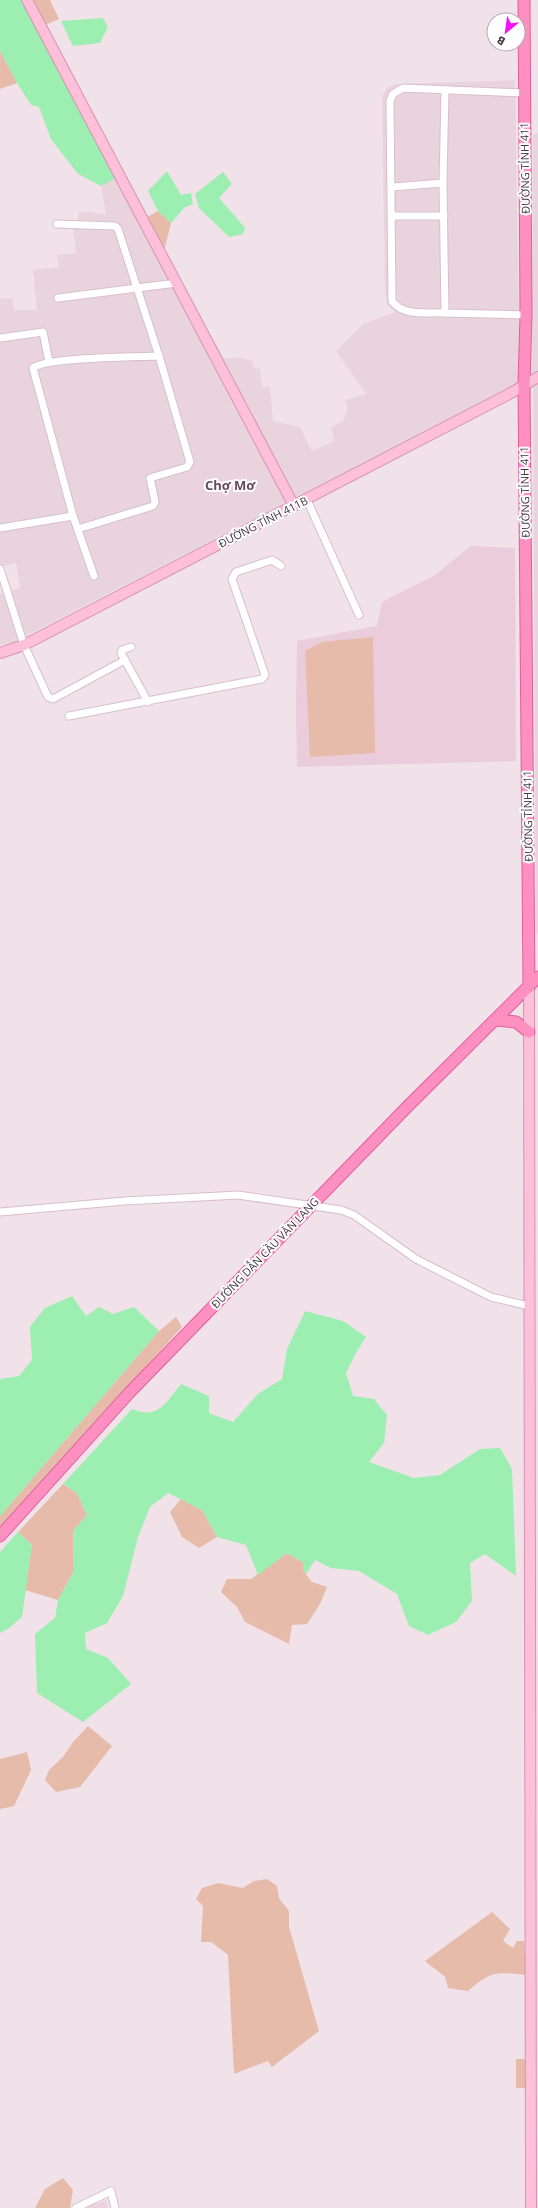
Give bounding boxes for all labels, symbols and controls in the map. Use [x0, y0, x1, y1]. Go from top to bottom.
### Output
north arrow [486, 12, 526, 52]
text: B [494, 33, 508, 50]
street label: ĐƯỜNG TỈNH 411 [516, 122, 533, 214]
street label: ĐƯỜNG TỈNH 411 [516, 446, 533, 538]
district label: Chợ Mơ [205, 476, 256, 494]
street label: ĐƯỜNG TỈNH 411B [215, 492, 310, 551]
street label: ĐƯỜNG TỈNH 411 [519, 770, 536, 862]
street label: ĐƯỜNG DẪN CẦU VĂN LANG [208, 1194, 322, 1311]

